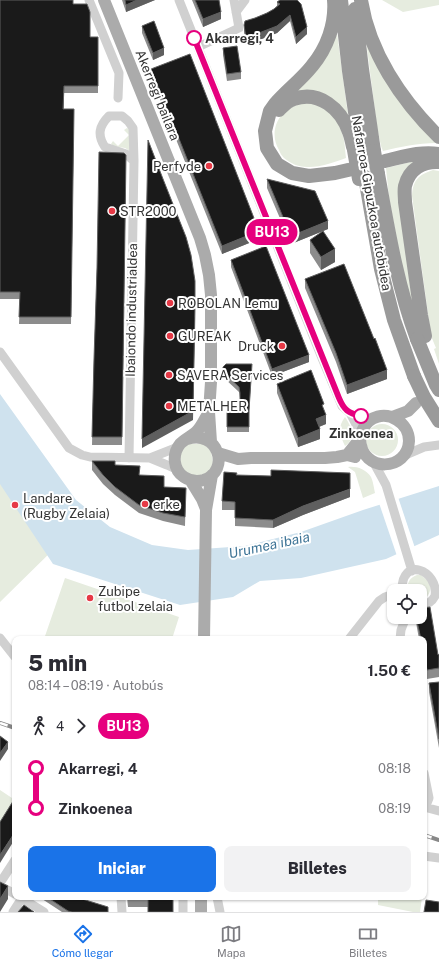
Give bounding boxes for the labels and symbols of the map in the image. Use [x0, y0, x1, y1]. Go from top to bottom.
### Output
marker: Akarregi, 4 [186, 30, 202, 46]
place label: Akarregi, 4 [205, 31, 274, 46]
street label: Akerregi bailara [132, 48, 183, 143]
street label: Nafarroa-Gipuzkoa autobidea [349, 114, 394, 292]
place label: Perfyde [153, 159, 201, 174]
marker: Perfyde [204, 161, 214, 171]
place label: STR2000 [120, 204, 176, 219]
marker: STR2000 [107, 206, 117, 216]
line badge: BU13 [244, 219, 300, 245]
street label: Ibaiondo industrialdea [123, 243, 140, 377]
place label: ROBOLAN Lemu [178, 296, 278, 311]
marker: ROBOLAN Lemu [165, 298, 175, 308]
place label: GUREAK [178, 329, 232, 344]
marker: GUREAK [165, 331, 175, 341]
place label: Druck [238, 339, 274, 354]
marker: Druck [277, 341, 287, 351]
place label: SAVERA Services [177, 368, 283, 383]
marker: SAVERA Services [164, 370, 174, 380]
place label: METALHER [177, 399, 247, 414]
marker: METALHER [164, 401, 174, 411]
marker: Zinkoenea [353, 408, 369, 424]
place label: Zinkoenea [329, 426, 393, 441]
place label: Landare (Rugby Zelaia) [23, 491, 110, 521]
place label: erke [153, 497, 180, 512]
marker: erke [140, 499, 150, 509]
marker: Landare (Rugby Zelaia) [10, 500, 20, 510]
water label: Urumea ibaia [227, 529, 311, 561]
place label: Zubipe futbol zelaia [98, 584, 173, 614]
marker: Zubipe futbol zelaia [85, 593, 95, 603]

